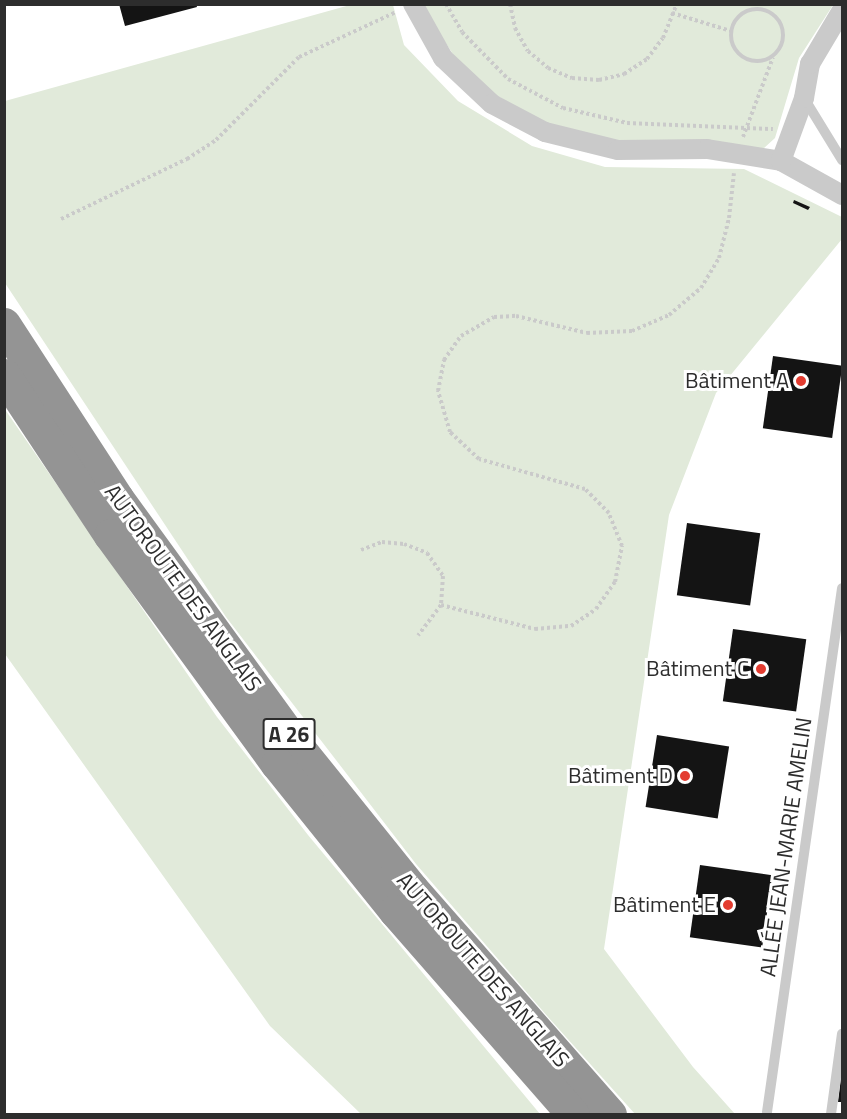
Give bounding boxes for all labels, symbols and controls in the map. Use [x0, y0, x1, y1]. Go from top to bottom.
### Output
place label: Bâtiment A [685, 368, 789, 394]
marker: Bâtiment A [794, 374, 808, 388]
street label: AUTOROUTE DES ANGLAIS [99, 479, 267, 697]
place label: Bâtiment C [646, 656, 749, 682]
marker: Bâtiment C [754, 662, 768, 676]
road number: A 26 [262, 716, 316, 752]
street label: ALLÉE JEAN-MARIE AMELIN [755, 716, 817, 978]
place label: Bâtiment D [568, 763, 673, 789]
marker: Bâtiment D [678, 769, 692, 783]
street label: AUTOROUTE DES ANGLAIS [391, 867, 575, 1073]
place label: Bâtiment E [613, 892, 716, 918]
marker: Bâtiment E [721, 898, 735, 912]

